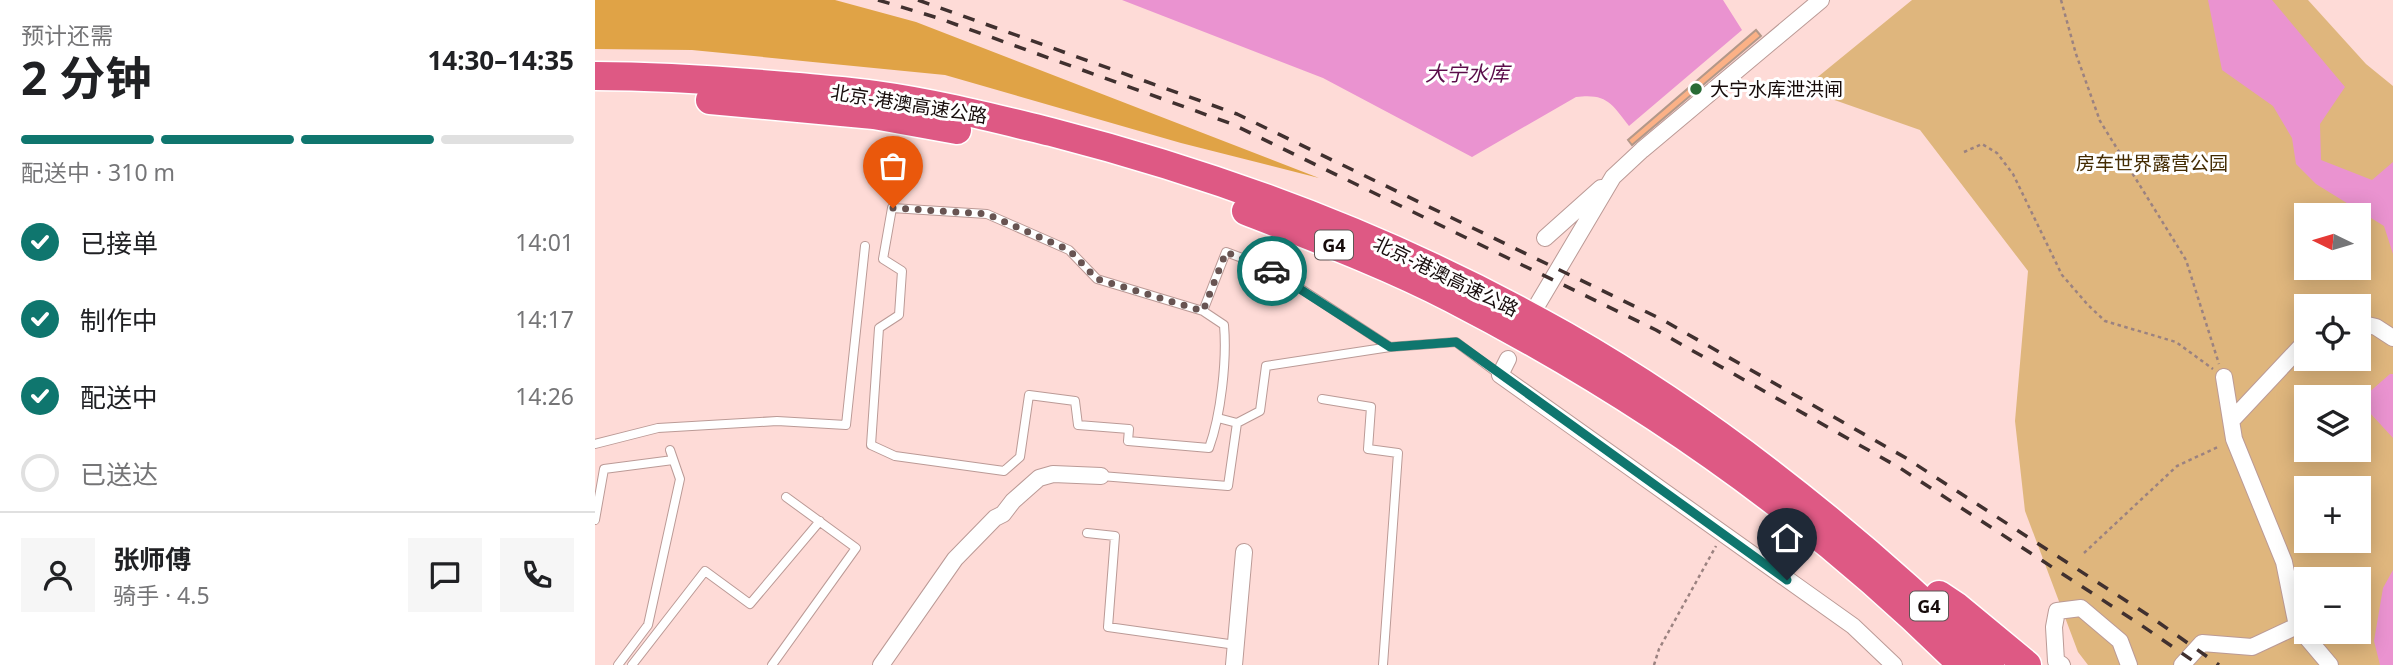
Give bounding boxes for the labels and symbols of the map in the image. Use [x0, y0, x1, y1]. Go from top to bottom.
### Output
water label: 大宁水库 [1425, 59, 1512, 87]
place label: 大宁水库泄洪闸 [1710, 76, 1843, 102]
street label: 北京-港澳高速公路 [829, 79, 989, 129]
marker: 大宁水库泄洪闸 [1688, 81, 1704, 97]
pin [863, 136, 923, 208]
park label: 房车世界露营公园 [2076, 150, 2228, 176]
north arrow [2294, 203, 2371, 280]
road number: G4 [1315, 230, 1353, 260]
street label: 北京-港澳高速公路 [1369, 230, 1523, 322]
courier [1237, 236, 1307, 306]
pin [1757, 508, 1817, 580]
road number: G4 [1910, 592, 1948, 620]

